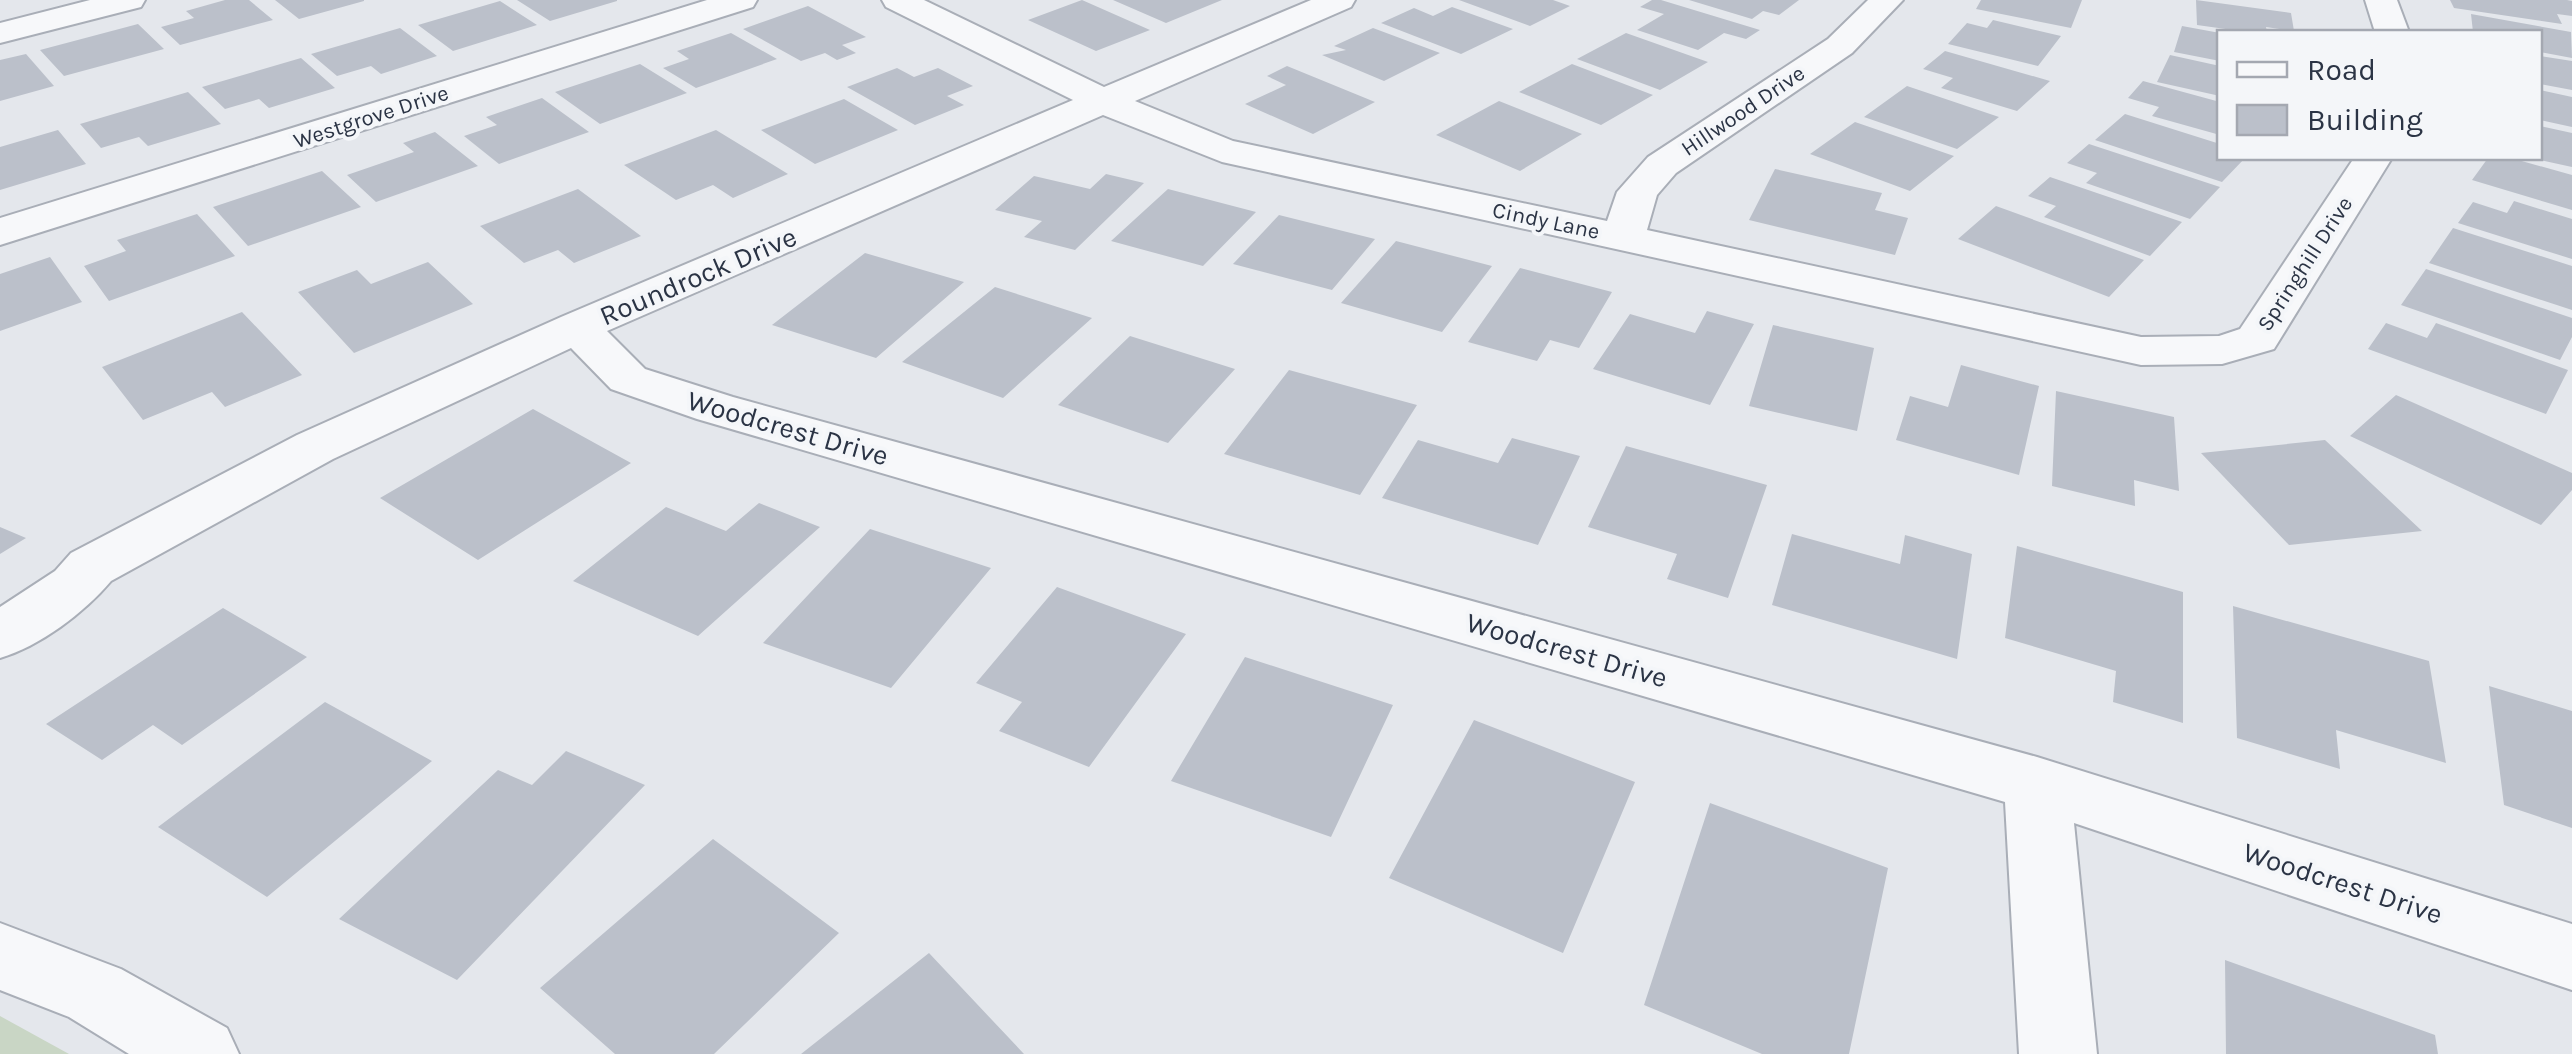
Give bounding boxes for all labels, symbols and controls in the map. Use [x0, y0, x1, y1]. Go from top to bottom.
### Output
legend [2217, 30, 2542, 160]
text: Road [2307, 52, 2376, 88]
street label: Hillwood Drive [1676, 60, 1810, 162]
street label: Westgrove Drive [290, 80, 452, 154]
text: Building [2307, 102, 2423, 138]
street label: Springhill Drive [2252, 192, 2358, 336]
street label: Cindy Lane [1490, 197, 1602, 245]
street label: Roundrock Drive [595, 220, 801, 332]
street label: Woodcrest Drive [684, 384, 892, 472]
street label: Woodcrest Drive [1463, 606, 1671, 694]
street label: Woodcrest Drive [2239, 835, 2447, 931]

